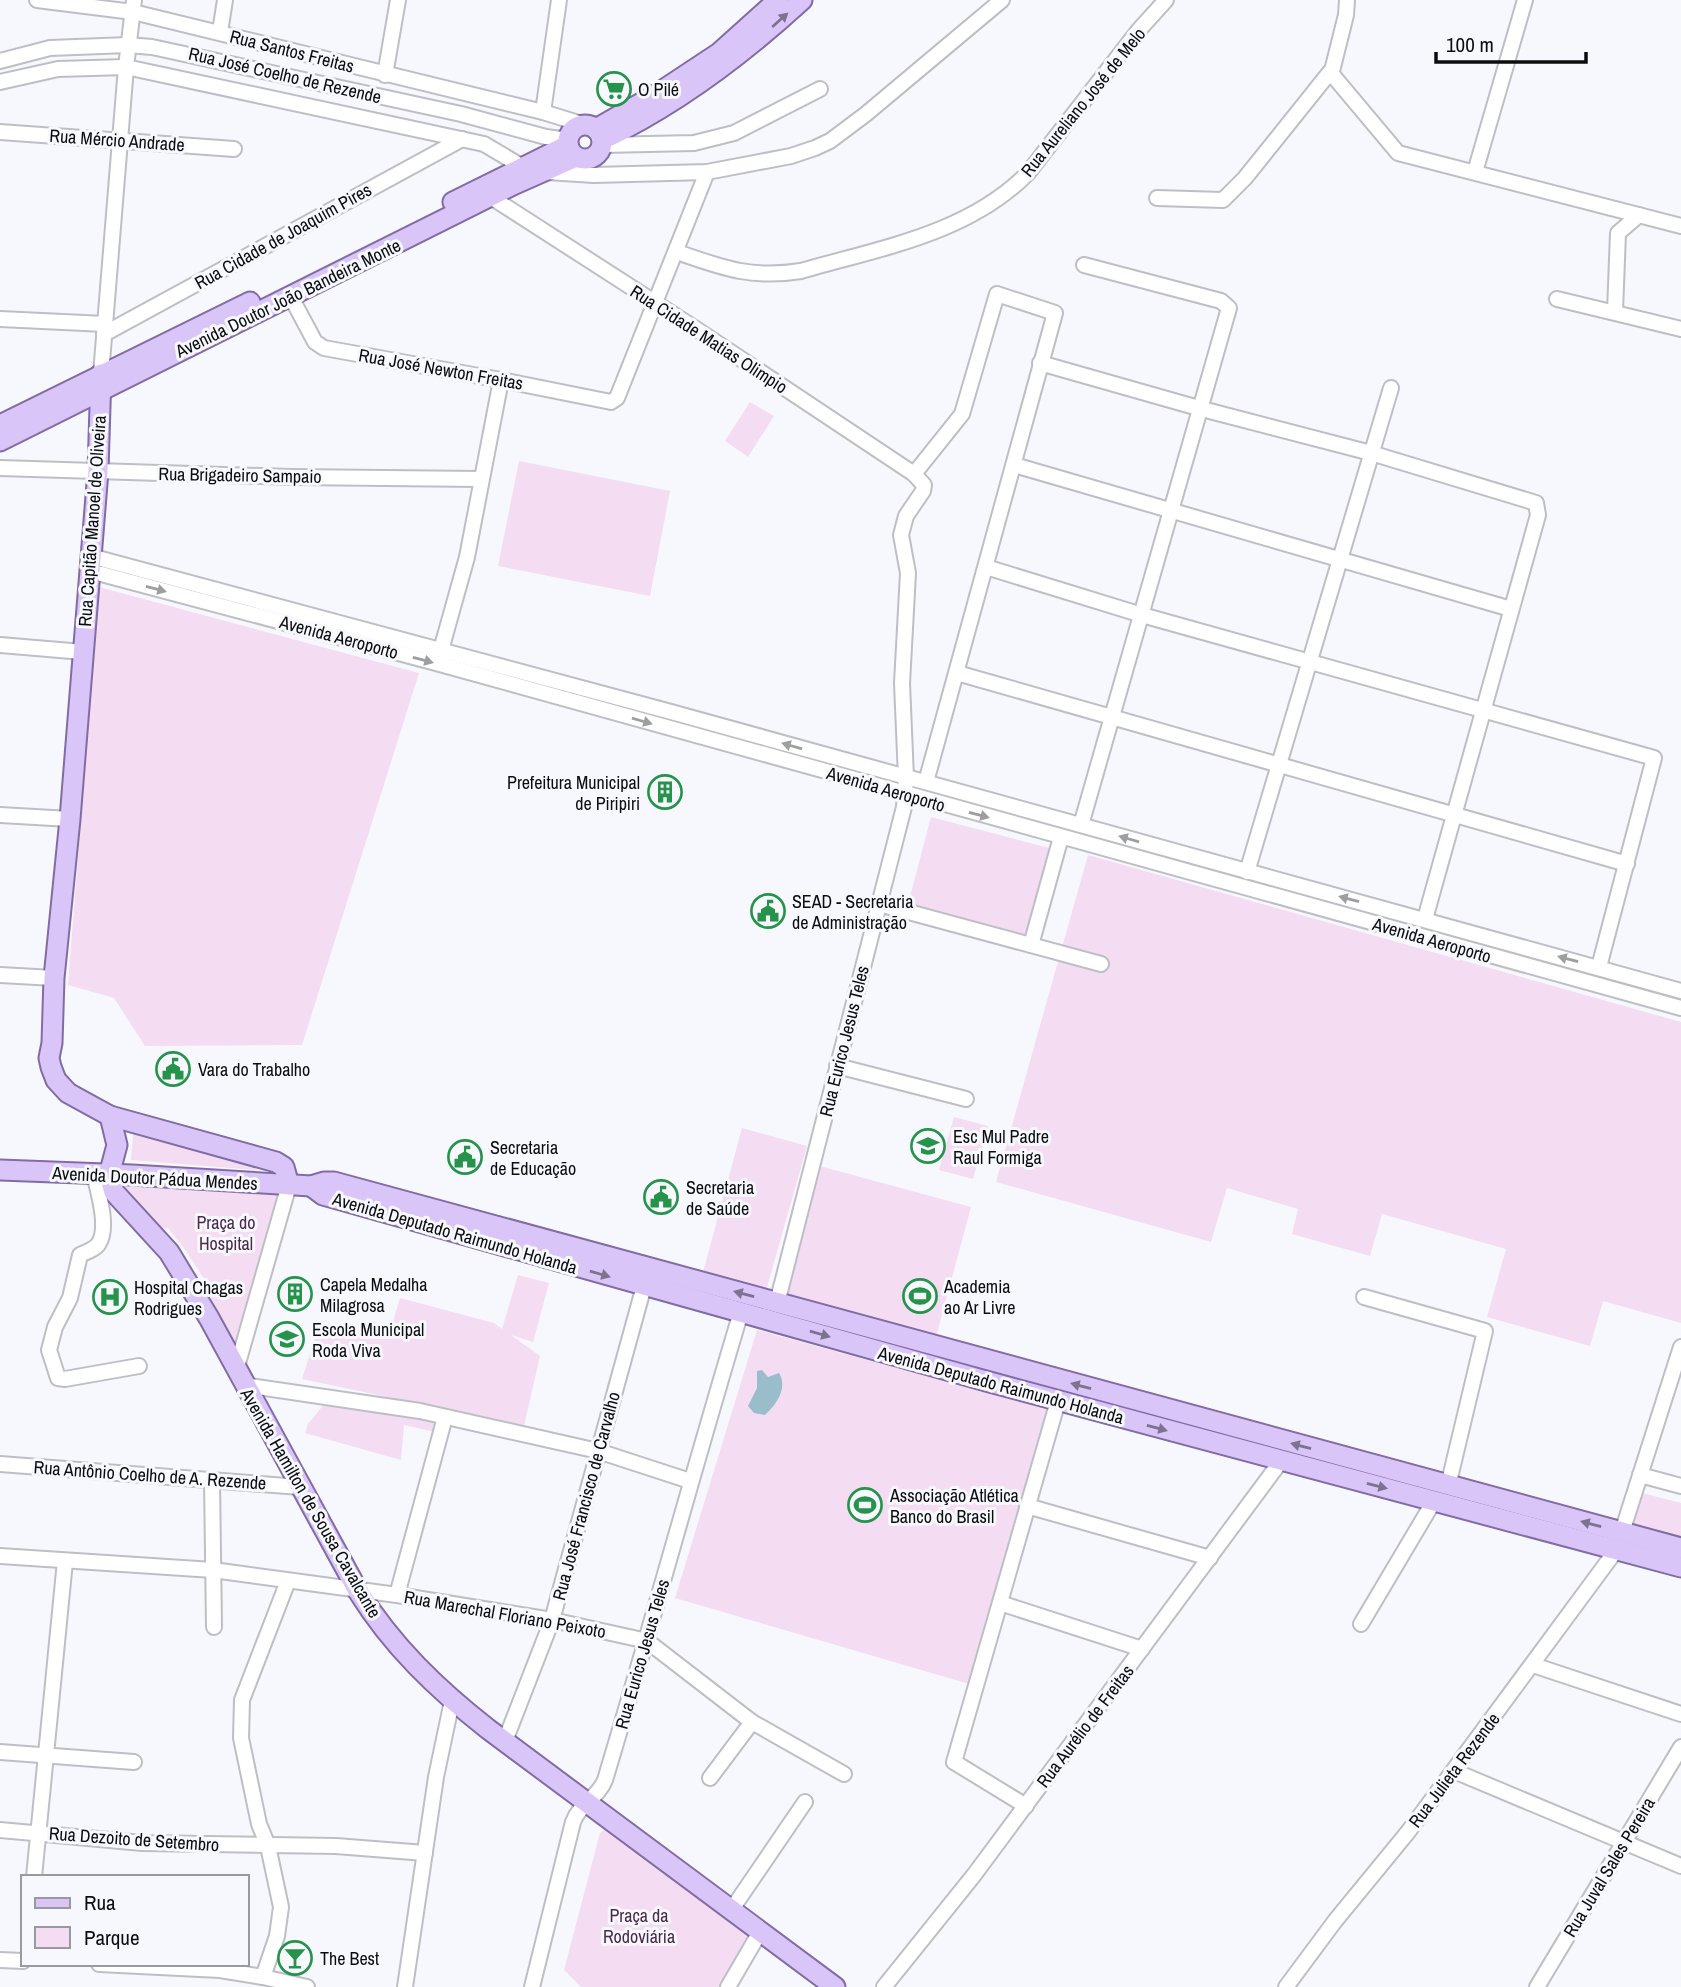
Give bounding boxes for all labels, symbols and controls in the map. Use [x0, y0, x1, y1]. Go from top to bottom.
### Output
one-way arrow [771, 12, 788, 28]
scale bar [1436, 21, 1586, 65]
street label: Rua Aureliano José de Melo [1015, 22, 1151, 182]
street label: Rua Santos Freitas [227, 23, 357, 79]
text: 100 m [1446, 30, 1494, 59]
street label: Rua José Coelho de Rezende [186, 41, 384, 109]
supermarket icon: O Pilé [595, 70, 633, 108]
place label: O Pilé [638, 77, 679, 102]
street label: Rua Mércio Andrade [49, 123, 185, 157]
street label: Rua Cidade de Joaquim Pires [190, 177, 376, 295]
street label: Avenida Doutor João Bandeira Monte [170, 233, 405, 364]
street label: Rua Cidade Matias Olimpio [625, 279, 793, 399]
street label: Rua José Newton Freitas [357, 342, 525, 396]
street label: Rua Capitão Manoel de Oliveira [72, 415, 112, 627]
street label: Rua Brigadeiro Sampaio [158, 461, 322, 489]
one-way arrow [145, 584, 167, 595]
street label: Avenida Aeroporto [276, 609, 401, 665]
one-way arrow [413, 655, 434, 665]
one-way arrow [632, 716, 653, 726]
one-way arrow [781, 740, 803, 751]
street label: Avenida Aeroporto [823, 760, 948, 818]
place label: Prefeitura Municipal de Piripiri [507, 770, 640, 816]
building icon: Prefeitura Municipal de Piripiri [646, 773, 684, 811]
one-way arrow [969, 810, 991, 821]
one-way arrow [1118, 833, 1140, 844]
place label: SEAD - Secretaria de Administração [792, 889, 913, 935]
public building icon: SEAD - Secretaria de Administração [749, 892, 787, 930]
one-way arrow [1338, 893, 1360, 904]
street label: Avenida Aeroporto [1369, 911, 1494, 969]
one-way arrow [1557, 953, 1578, 963]
street label: Rua Eurico Jesus Teles [813, 963, 875, 1119]
public building icon: Vara do Trabalho [154, 1050, 192, 1088]
place label: Vara do Trabalho [198, 1057, 310, 1082]
place label: Esc Mul Padre Raul Formiga [953, 1124, 1049, 1170]
school or university icon: Esc Mul Padre Raul Formiga [909, 1127, 947, 1165]
place label: Secretaria de Educação [490, 1135, 576, 1181]
public building icon: Secretaria de Educação [446, 1138, 484, 1176]
street label: Avenida Doutor Pádua Mendes [51, 1160, 258, 1196]
place label: Secretaria de Saúde [686, 1175, 754, 1221]
public building icon: Secretaria de Saúde [642, 1178, 680, 1216]
street label: Avenida Deputado Raimundo Holanda [329, 1186, 580, 1280]
park label: Praça do Hospital [196, 1210, 256, 1256]
one-way arrow [590, 1269, 612, 1280]
place label: Capela Medalha Milagrosa [320, 1272, 427, 1318]
place label: Academia ao Ar Livre [943, 1274, 1015, 1320]
place label: Hospital Chagas Rodrigues [134, 1275, 243, 1321]
building icon: Capela Medalha Milagrosa [276, 1275, 314, 1313]
sports icon: Academia ao Ar Livre [901, 1277, 939, 1315]
hospital icon: Hospital Chagas Rodrigues [91, 1278, 129, 1316]
one-way arrow [732, 1288, 754, 1299]
place label: Escola Municipal Roda Viva [312, 1317, 424, 1363]
school or university icon: Escola Municipal Roda Viva [268, 1320, 306, 1358]
one-way arrow [810, 1330, 831, 1340]
street label: Avenida Deputado Raimundo Holanda [874, 1340, 1127, 1430]
one-way arrow [1070, 1380, 1092, 1391]
street label: Avenida Hamilton de Sousa Cavalcante [234, 1383, 387, 1622]
street label: Rua José Francisco de Carvalho [546, 1389, 626, 1603]
one-way arrow [1146, 1423, 1168, 1434]
one-way arrow [1290, 1440, 1312, 1451]
street label: Rua Antônio Coelho de A. Rezende [33, 1454, 267, 1496]
one-way arrow [1366, 1481, 1388, 1492]
place label: Associação Atlética Banco do Brasil [889, 1483, 1019, 1529]
sports icon: Associação Atlética Banco do Brasil [846, 1486, 884, 1524]
one-way arrow [1580, 1518, 1602, 1529]
street label: Rua Eurico Jesus Teles [609, 1576, 675, 1732]
street label: Rua Marechal Floriano Peixoto [402, 1584, 608, 1644]
street label: Rua Aurélio de Freitas [1031, 1659, 1139, 1793]
street label: Rua Julieta Rezende [1403, 1707, 1505, 1833]
street label: Rua Juval Sales Pereira [1557, 1792, 1661, 1942]
street label: Rua Dezoito de Setembro [48, 1821, 220, 1857]
legend [21, 1875, 248, 1966]
text: Rua [84, 1888, 116, 1917]
park label: Praça da Rodoviária [603, 1903, 675, 1949]
text: Parque [84, 1923, 140, 1952]
bar icon: The Best [276, 1939, 314, 1977]
place label: The Best [320, 1946, 379, 1971]

